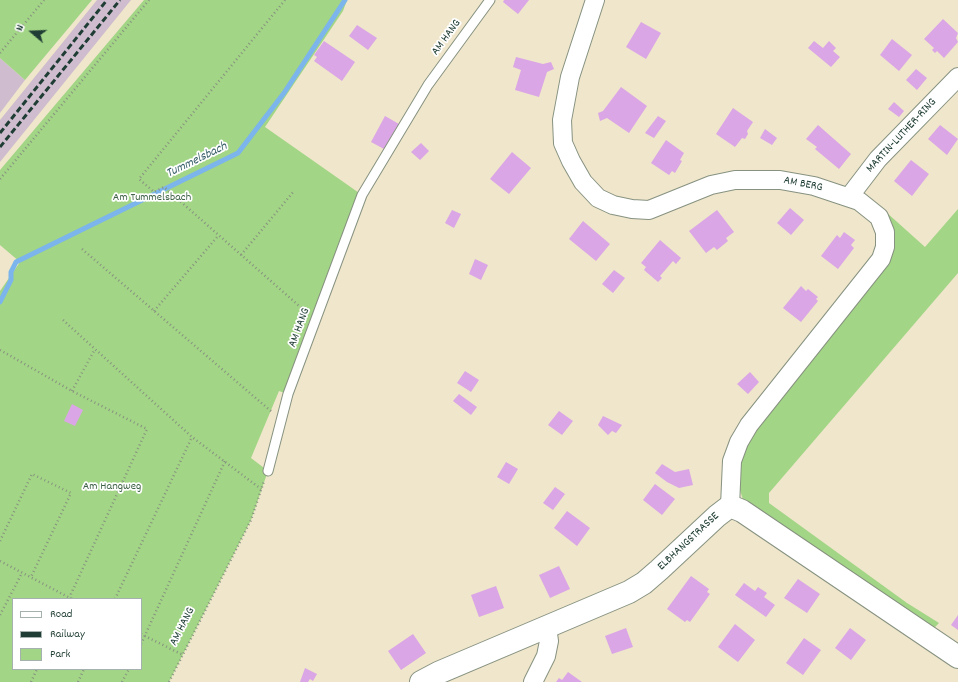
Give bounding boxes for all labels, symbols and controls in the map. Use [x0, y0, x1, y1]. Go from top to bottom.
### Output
north arrow [12, 12, 52, 52]
street label: AM HANG [429, 17, 465, 59]
text: N [12, 23, 29, 33]
street label: MARTIN-LUTHER-RING [864, 96, 940, 176]
water label: Tummelsbach [164, 140, 230, 182]
street label: AM BERG [782, 174, 824, 196]
park label: Am Tummelsbach [113, 191, 191, 205]
street label: AM HANG [286, 306, 314, 350]
park label: Am Hangweg [83, 480, 141, 494]
street label: ELBHANGSTRASSE [655, 510, 723, 574]
legend [12, 598, 142, 670]
street label: AM HANG [167, 605, 199, 649]
text: Road [50, 606, 72, 623]
text: Railway [50, 626, 85, 643]
text: Park [50, 646, 70, 663]

